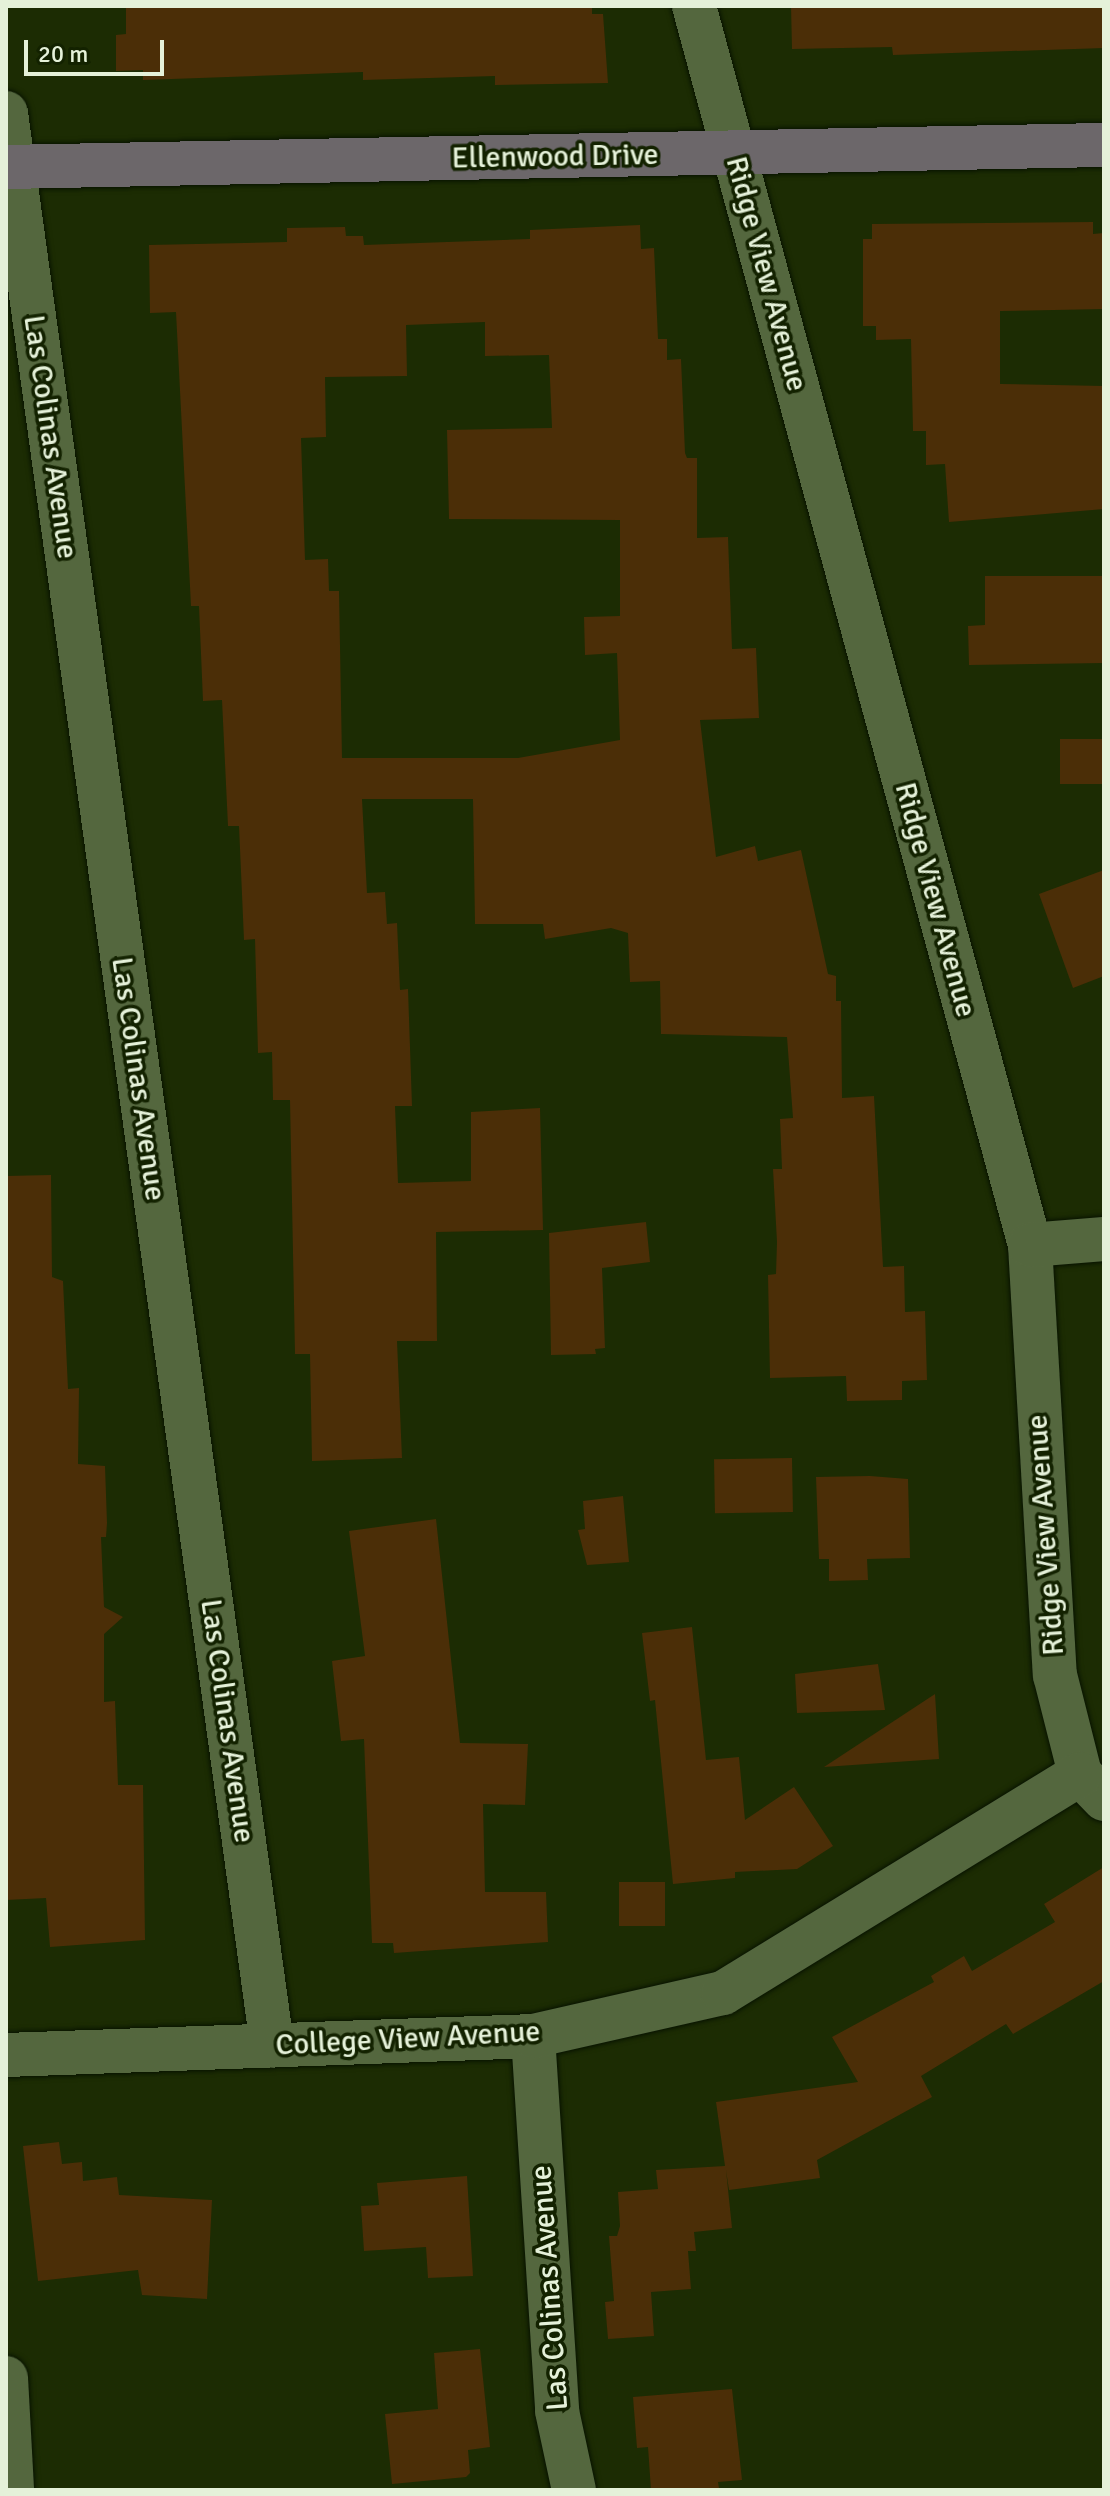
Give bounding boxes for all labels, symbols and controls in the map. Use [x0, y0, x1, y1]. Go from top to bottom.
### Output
scale bar [28, 24, 168, 74]
text: 20 m [38, 39, 88, 69]
street label: Ellenwood Drive [451, 137, 659, 177]
street label: Ridge View Avenue [717, 153, 815, 395]
street label: Las Colinas Avenue [15, 313, 85, 561]
street label: Ridge View Avenue [886, 779, 984, 1021]
street label: Las Colinas Avenue [103, 955, 173, 1203]
street label: Ridge View Avenue [1020, 1413, 1072, 1657]
street label: Las Colinas Avenue [192, 1597, 262, 1845]
street label: College View Avenue [275, 2014, 541, 2064]
street label: Las Colinas Avenue [523, 2164, 577, 2412]

